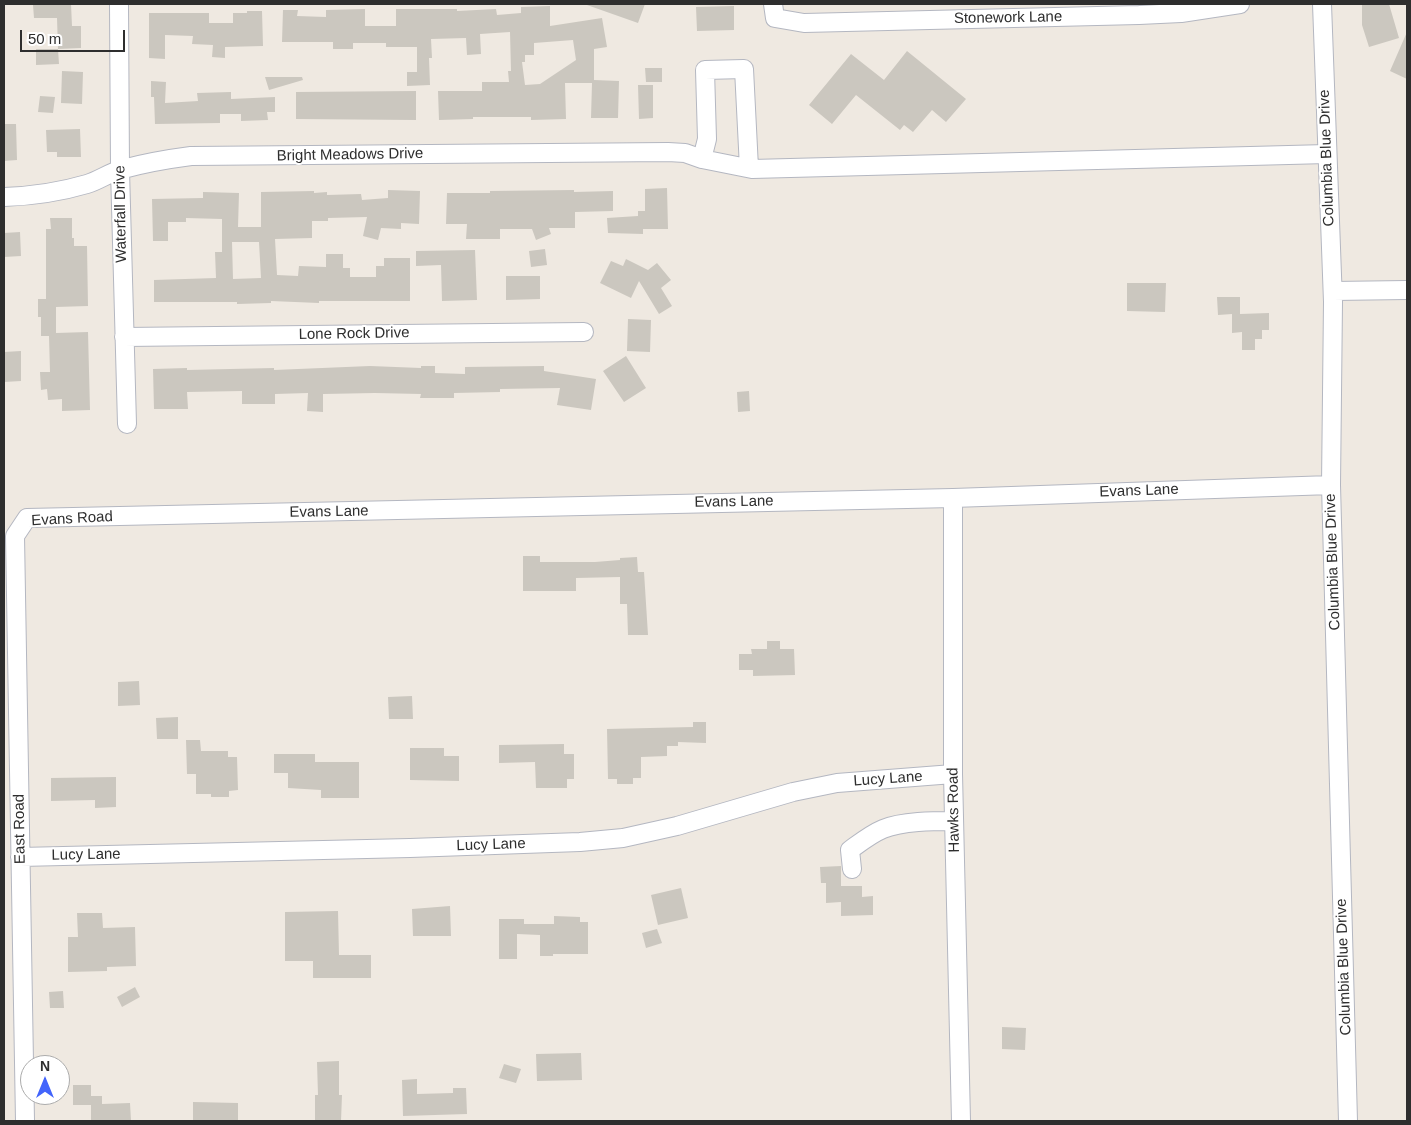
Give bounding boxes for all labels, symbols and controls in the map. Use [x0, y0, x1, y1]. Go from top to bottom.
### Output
street label: Stonework Lane [954, 8, 1062, 28]
scale bar [22, 20, 128, 52]
text: 50 m [28, 30, 61, 47]
street label: Columbia Blue Drive [1316, 89, 1338, 227]
street label: Bright Meadows Drive [276, 145, 424, 165]
street label: Waterfall Drive [111, 165, 131, 263]
street label: Lone Rock Drive [298, 324, 410, 344]
street label: Evans Lane [1099, 481, 1179, 501]
street label: Evans Lane [694, 492, 774, 512]
street label: Columbia Blue Drive [1322, 493, 1344, 631]
street label: Evans Lane [289, 502, 369, 522]
street label: Evans Road [31, 508, 113, 530]
street label: Hawks Road [944, 767, 964, 853]
street label: Lucy Lane [853, 768, 923, 790]
street label: East Road [10, 794, 30, 864]
street label: Lucy Lane [456, 835, 526, 855]
street label: Lucy Lane [51, 845, 121, 865]
street label: Columbia Blue Drive [1333, 898, 1355, 1036]
north arrow [20, 1055, 70, 1105]
text: N [40, 1058, 50, 1074]

